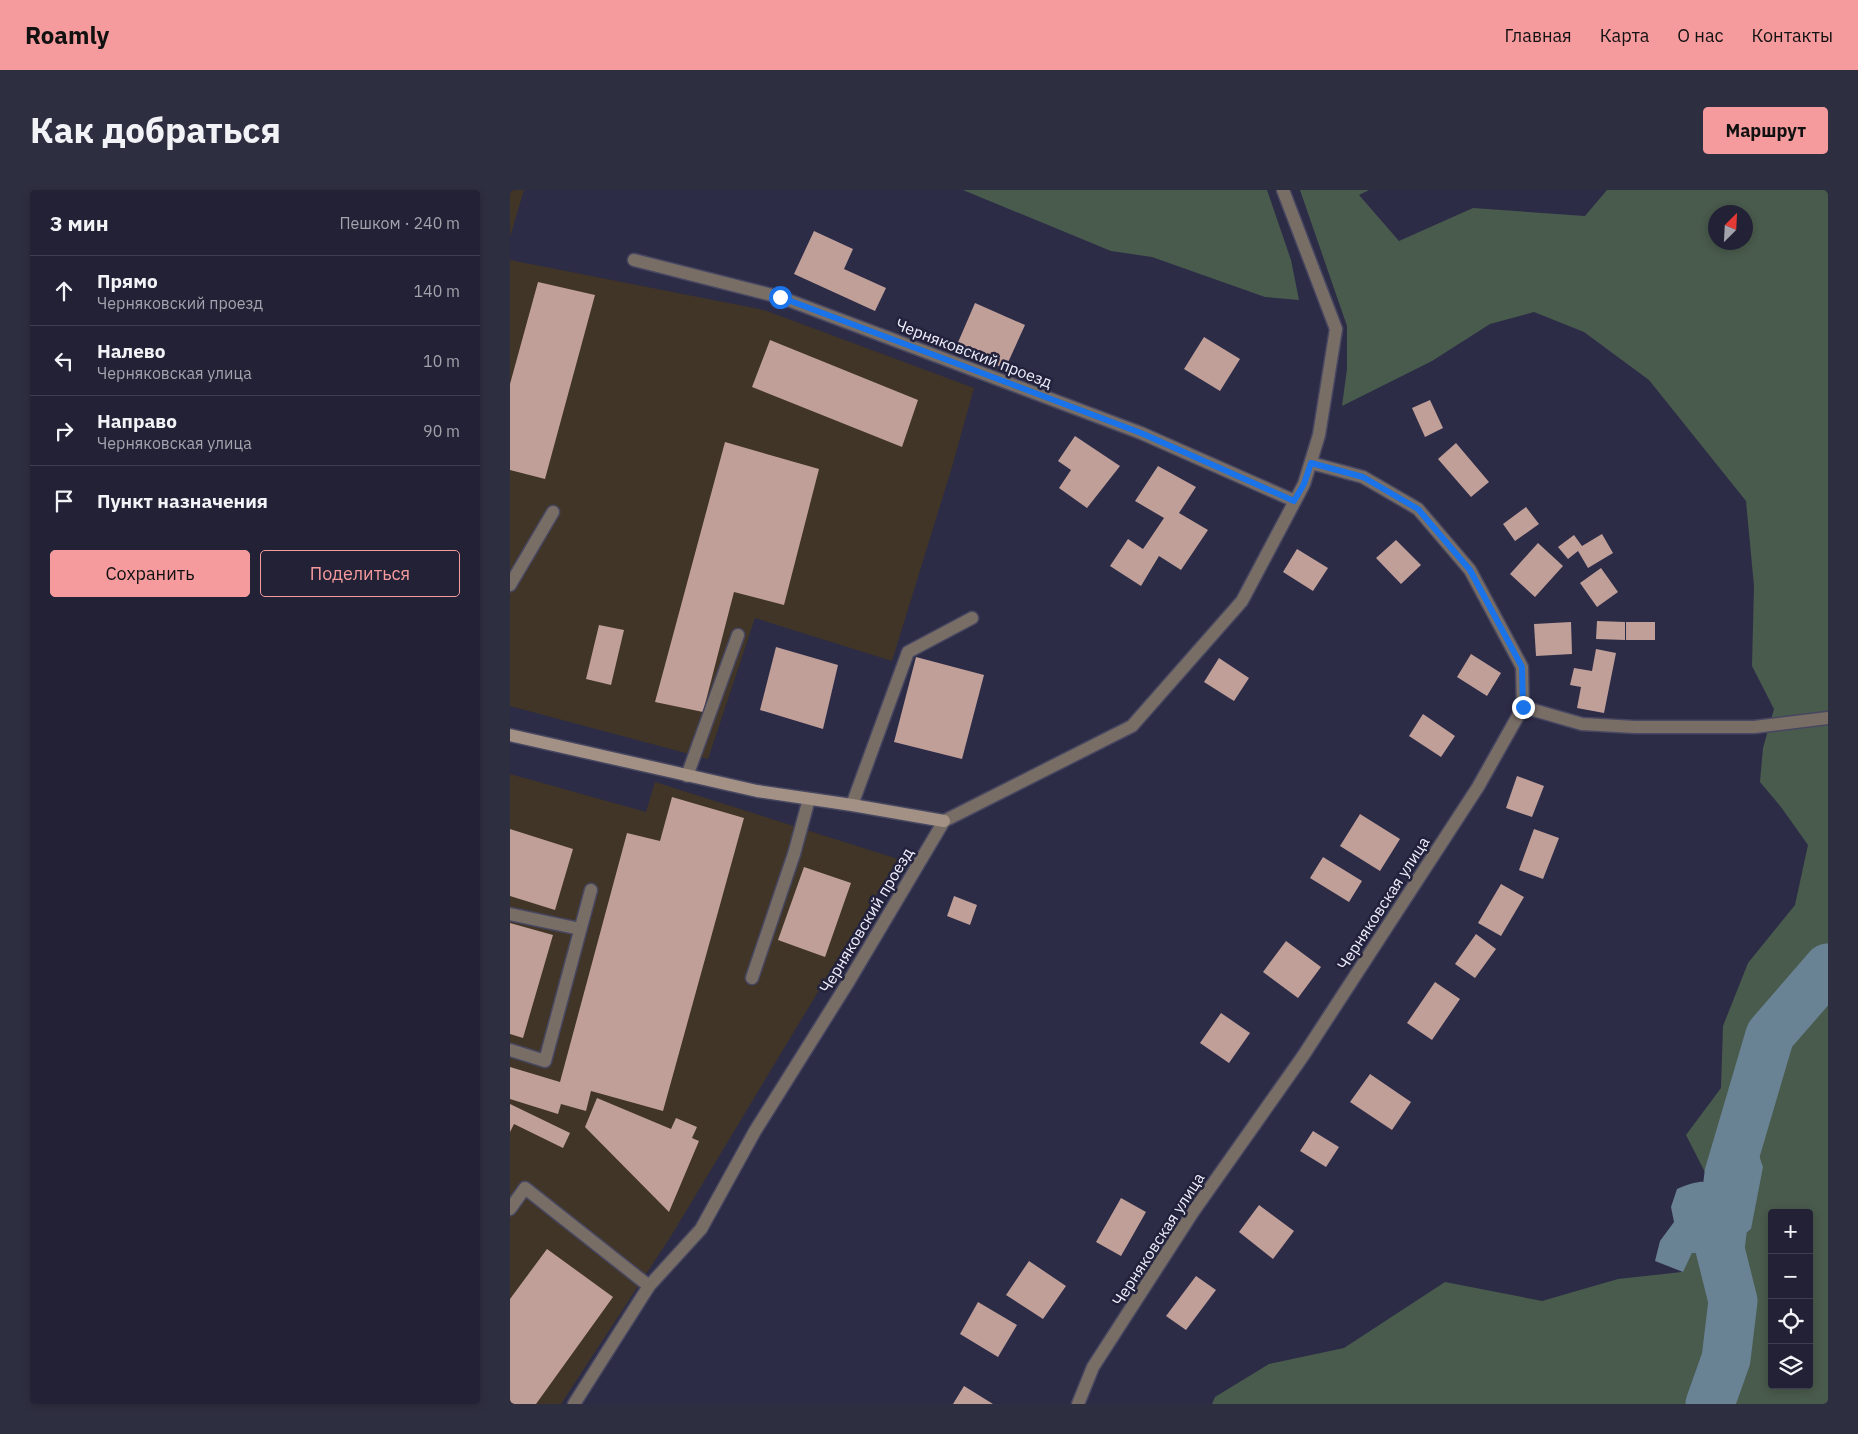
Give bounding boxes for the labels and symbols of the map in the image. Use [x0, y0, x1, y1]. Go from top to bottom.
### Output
north arrow [1708, 205, 1753, 250]
route start [769, 286, 792, 309]
street label: Черняковский проезд [893, 314, 1055, 392]
route end [1512, 696, 1535, 719]
street label: Черняковская улица [1332, 832, 1434, 973]
street label: Черняковский проезд [815, 843, 918, 996]
street label: Черняковская улица [1107, 1168, 1209, 1309]

